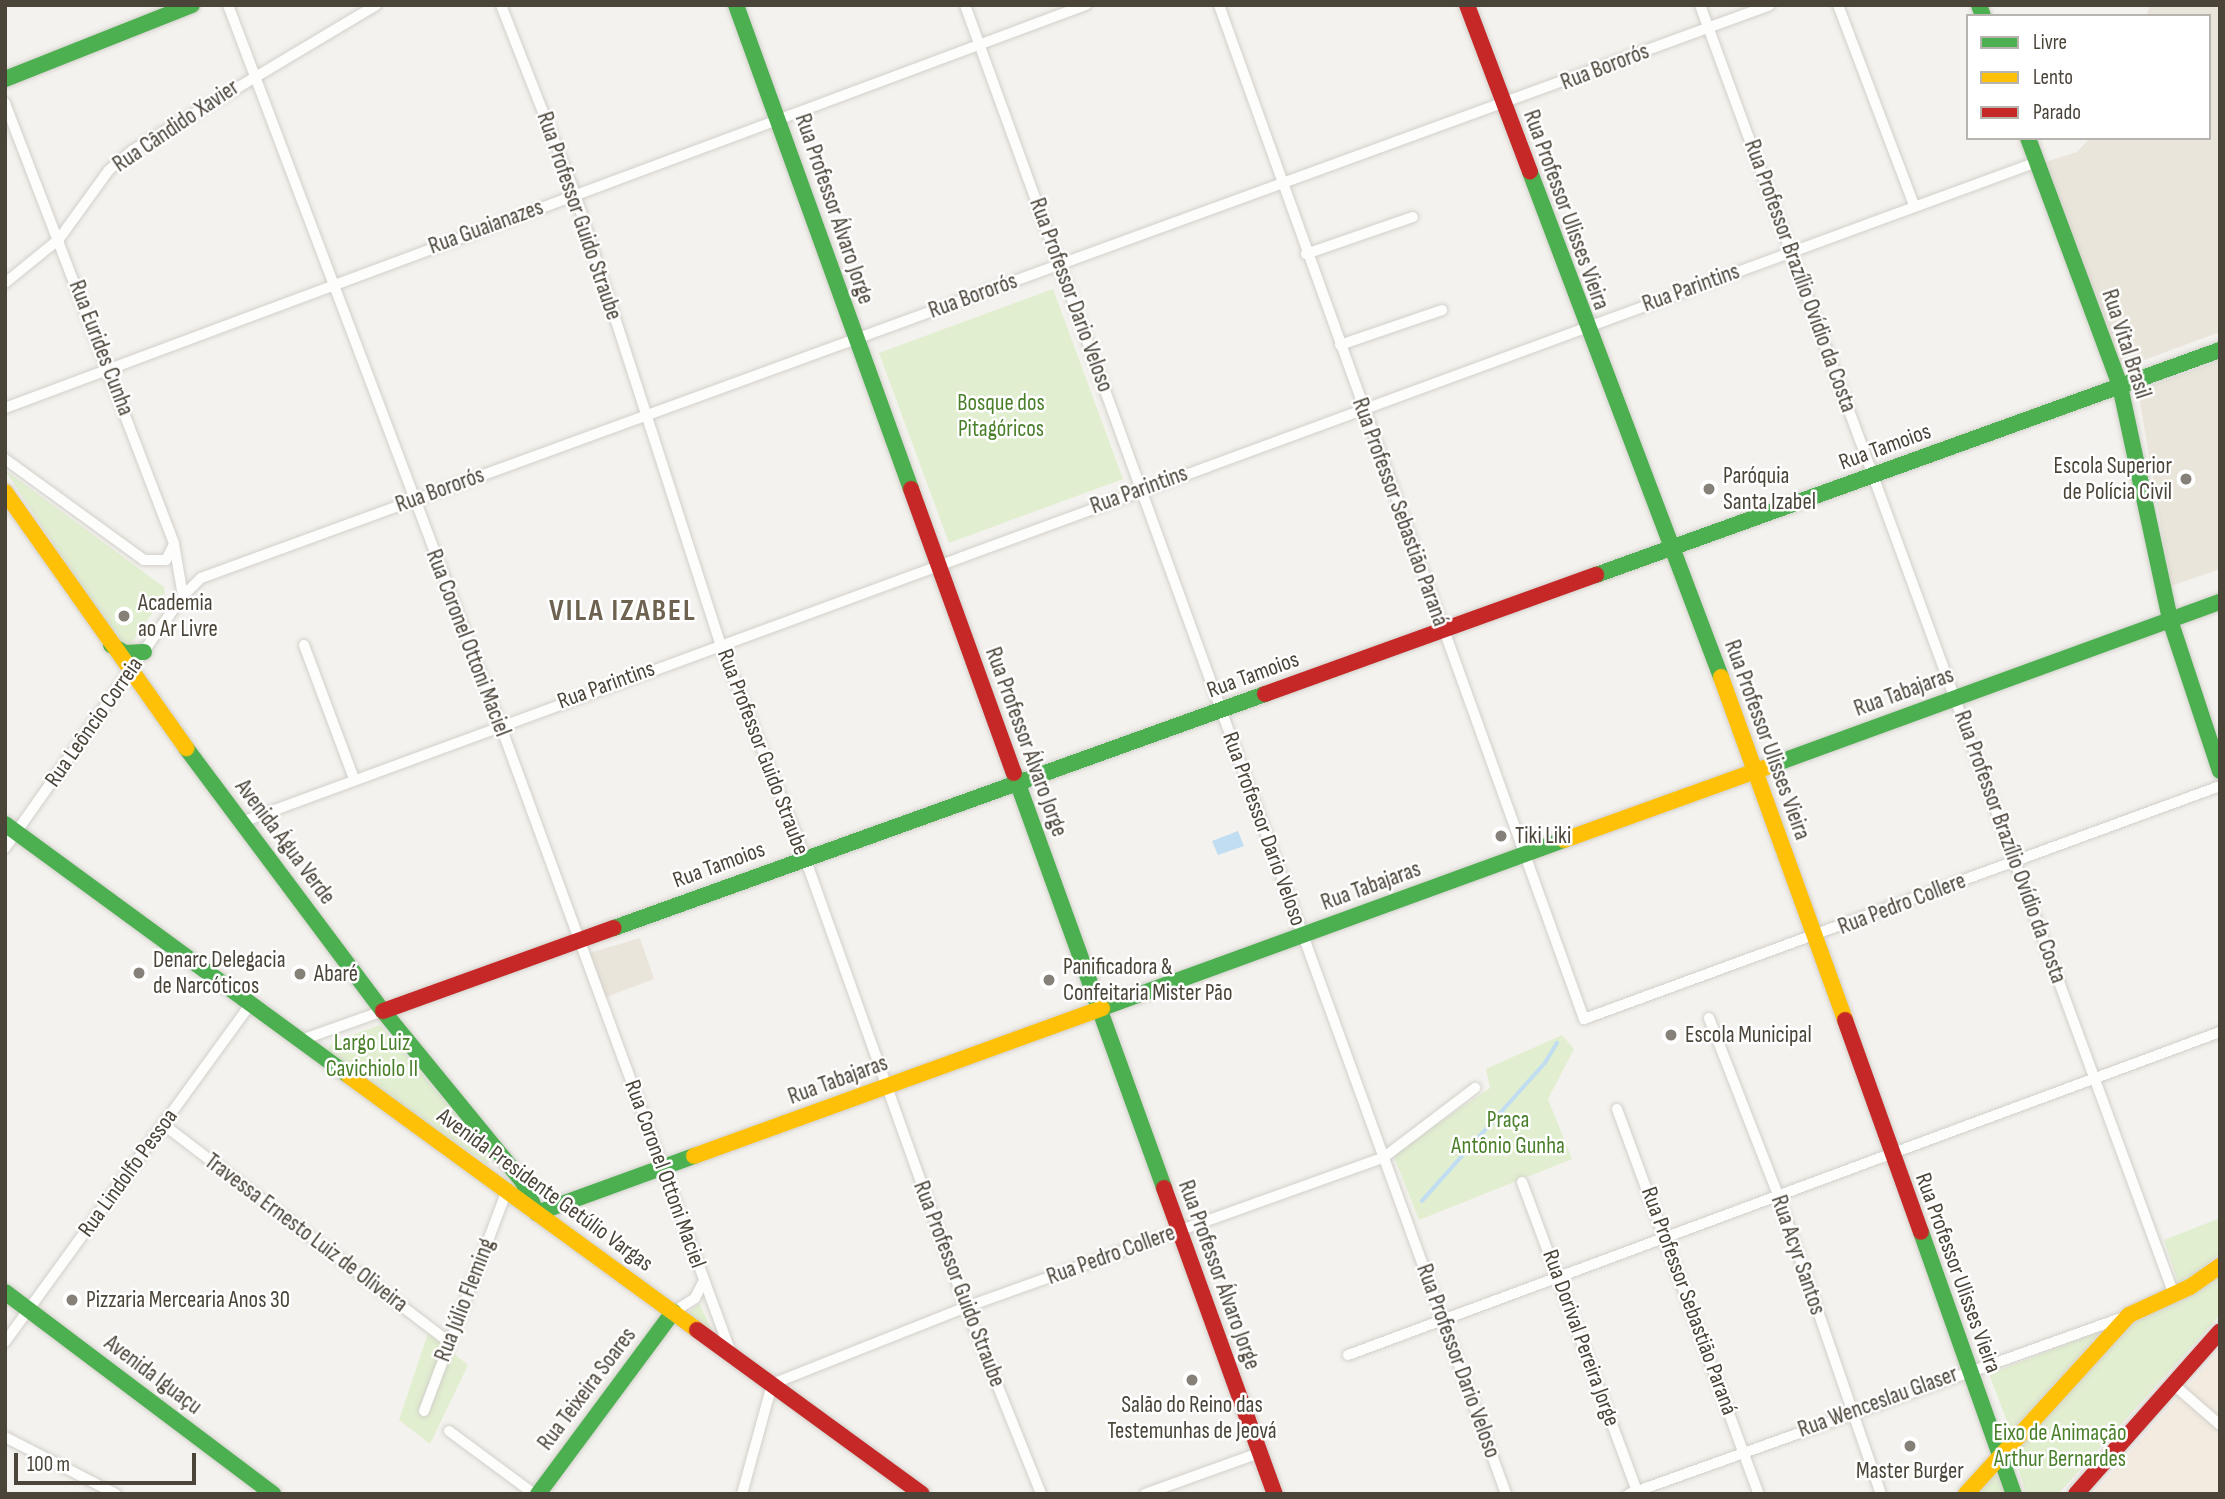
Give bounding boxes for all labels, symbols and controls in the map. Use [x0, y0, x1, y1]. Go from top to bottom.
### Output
legend [1966, 14, 2211, 140]
text: Livre [2033, 30, 2067, 55]
street label: Rua Bororós [1557, 38, 1653, 96]
text: Lento [2033, 65, 2073, 90]
street label: Rua Cândido Xavier [108, 74, 244, 178]
text: Parado [2033, 100, 2081, 125]
street label: Rua Professor Ulisses Vieira [1517, 106, 1615, 314]
street label: Rua Professor Guido Straube [530, 108, 628, 324]
street label: Rua Professor Álvaro Jorge [788, 110, 880, 308]
street label: Rua Professor Brazílio Ovídio da Costa [1738, 136, 1862, 416]
street label: Rua Guaianazes [425, 194, 547, 260]
street label: Rua Professor Dario Veloso [1023, 194, 1119, 396]
street label: Rua Parintins [1639, 258, 1743, 318]
street label: Rua Bororós [925, 267, 1021, 325]
street label: Rua Eurides Cunha [63, 276, 139, 420]
street label: Rua Vital Brasil [2095, 286, 2157, 402]
park label: Bosque dos Pitagóricos [957, 389, 1045, 443]
street label: Rua Professor Sebastião Paraná [1346, 394, 1454, 630]
street label: Rua Tamoios [1835, 418, 1935, 476]
place label: Escola Superior de Polícia Civil [2054, 452, 2172, 506]
street label: Rua Parintins [1087, 460, 1191, 520]
street label: Rua Bororós [392, 461, 488, 519]
place label: Paróquia Santa Izabel [1723, 462, 1816, 516]
marker: Escola Superior de Polícia Civil [2178, 471, 2194, 487]
marker: Paróquia Santa Izabel [1701, 481, 1717, 497]
street label: Rua Coronel Ottoni Maciel [420, 546, 516, 740]
place label: Academia ao Ar Livre [138, 589, 218, 643]
district label: VILA IZABEL [550, 593, 696, 629]
marker: Academia ao Ar Livre [116, 608, 132, 624]
street label: Rua Professor Ulisses Vieira [1718, 636, 1816, 844]
street label: Rua Professor Álvaro Jorge [979, 644, 1073, 840]
street label: Rua Professor Guido Straube [711, 645, 815, 859]
street label: Rua Tamoios [1203, 646, 1303, 704]
street label: Rua Leôncio Correia [39, 652, 149, 792]
street label: Rua Parintins [554, 655, 658, 715]
street label: Rua Tabajaras [1850, 661, 1958, 723]
street label: Rua Professor Brazílio Ovídio da Costa [1948, 707, 2072, 987]
street label: Rua Professor Dario Veloso [1216, 728, 1312, 930]
street label: Avenida Água Verde [229, 774, 341, 910]
place label: Tiki Liki [1515, 822, 1571, 850]
marker: Tiki Liki [1493, 828, 1509, 844]
street label: Rua Tamoios [669, 836, 769, 894]
street label: Rua Tabajaras [1317, 855, 1425, 917]
street label: Rua Pedro Collere [1834, 867, 1970, 941]
place label: Denarc Delegacia de Narcóticos [153, 946, 286, 1000]
place label: Panificadora & Confeitaria Mister Pão [1063, 953, 1232, 1007]
place label: Abaré [314, 960, 358, 988]
marker: Denarc Delegacia de Narcóticos [131, 965, 147, 981]
marker: Abaré [292, 966, 308, 982]
marker: Panificadora & Confeitaria Mister Pão [1041, 972, 1057, 988]
place label: Escola Municipal [1685, 1021, 1812, 1049]
marker: Escola Municipal [1663, 1027, 1679, 1043]
park label: Largo Luiz Cavichiolo II [326, 1029, 418, 1083]
street label: Rua Tabajaras [784, 1049, 892, 1111]
street label: Rua Coronel Ottoni Maciel [618, 1076, 712, 1272]
street label: Avenida Presidente Getúlio Vargas [432, 1102, 658, 1278]
street label: Rua Lindolfo Pessoa [72, 1104, 184, 1242]
park label: Praça Antônio Gunha [1451, 1106, 1565, 1160]
street label: Travessa Ernesto Luiz de Oliveira [199, 1148, 413, 1318]
street label: Rua Professor Ulisses Vieira [1909, 1169, 2007, 1377]
street label: Rua Professor Guido Straube [907, 1177, 1011, 1391]
street label: Rua Professor Álvaro Jorge [1172, 1177, 1266, 1373]
street label: Rua Professor Sebastião Paraná [1635, 1183, 1743, 1419]
street label: Rua Acyr Santos [1765, 1192, 1831, 1318]
street label: Rua Pedro Collere [1043, 1219, 1179, 1291]
street label: Rua Júlio Fleming [429, 1235, 501, 1365]
street label: Rua Dorival Pereira Jorge [1536, 1246, 1626, 1430]
street label: Rua Professor Dario Veloso [1410, 1260, 1506, 1462]
place label: Pizzaria Mercearia Anos 30 [86, 1286, 290, 1314]
marker: Pizzaria Mercearia Anos 30 [64, 1292, 80, 1308]
street label: Rua Teixeira Soares [532, 1322, 642, 1456]
street label: Avenida Iguaçu [99, 1329, 207, 1421]
street label: Rua Wenceslau Glaser [1794, 1360, 1962, 1444]
marker: Salão do Reino das Testemunhas de Jeová [1184, 1372, 1200, 1388]
place label: Salão do Reino das Testemunhas de Jeová [1107, 1391, 1277, 1445]
park label: Eixo de Animação Arthur Bernardes [1993, 1419, 2127, 1473]
marker: Master Burger [1902, 1438, 1918, 1454]
scale bar [18, 1440, 200, 1484]
text: 100 m [27, 1452, 70, 1477]
place label: Master Burger [1856, 1457, 1964, 1485]

